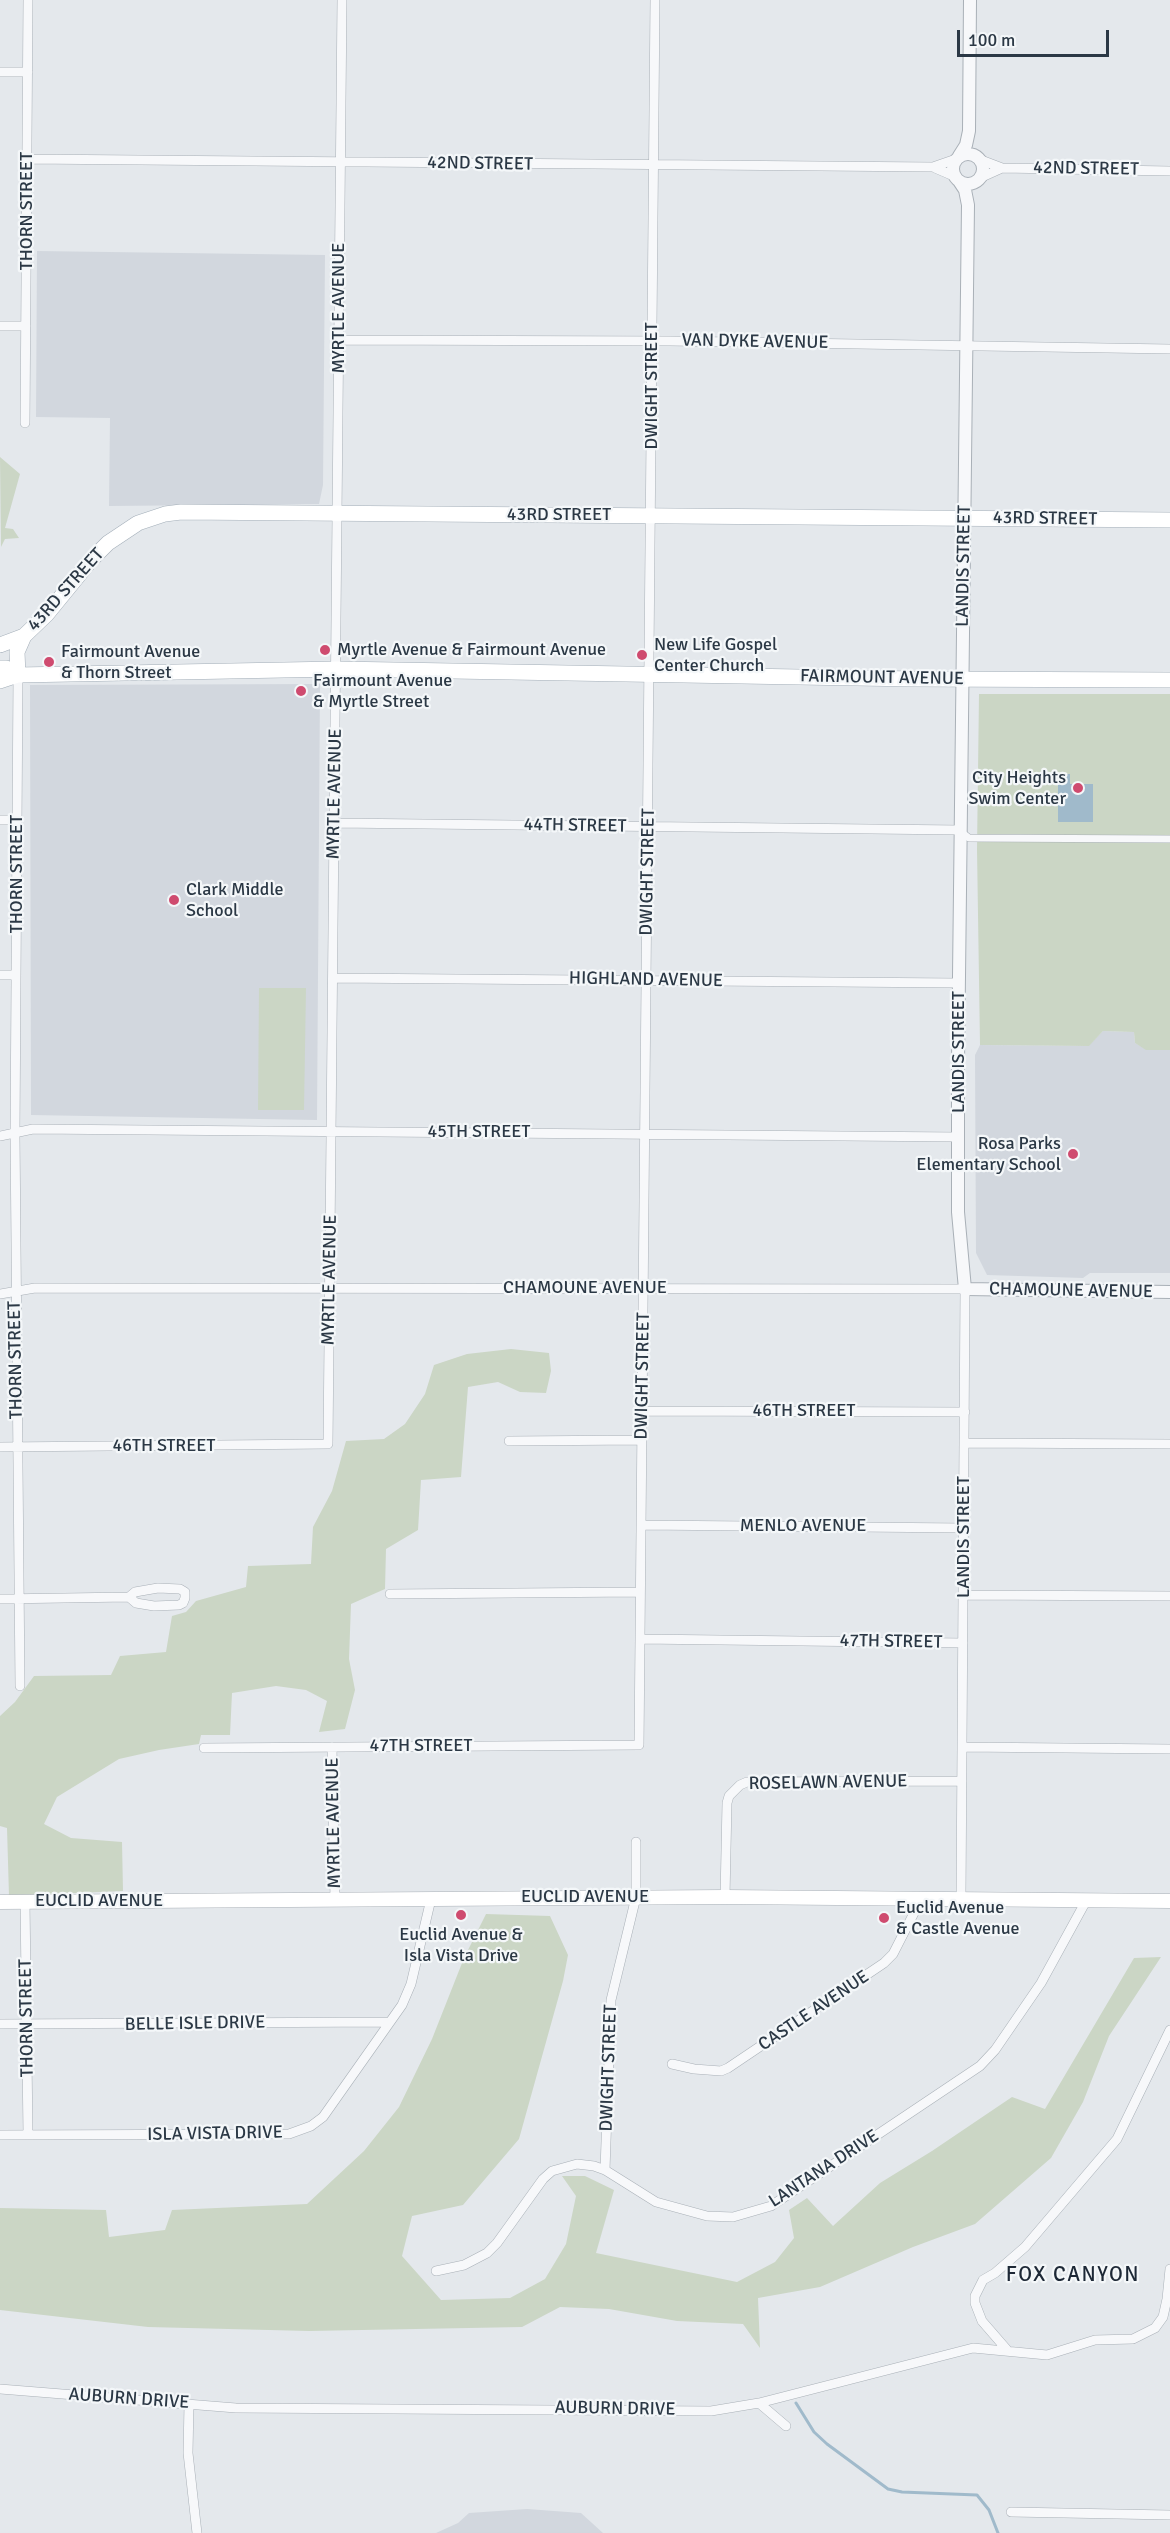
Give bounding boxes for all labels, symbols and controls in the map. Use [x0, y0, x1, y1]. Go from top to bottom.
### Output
scale bar [960, 18, 1112, 56]
text: 100 m [968, 29, 1015, 51]
street label: THORN STREET [16, 152, 38, 270]
street label: 42ND STREET [427, 152, 533, 176]
street label: 42ND STREET [1033, 157, 1139, 181]
street label: MYRTLE AVENUE [328, 243, 350, 373]
street label: DWIGHT STREET [641, 322, 663, 450]
street label: VAN DYKE AVENUE [681, 330, 829, 354]
street label: 43RD STREET [507, 504, 611, 526]
street label: LANDIS STREET [952, 505, 976, 627]
street label: 43RD STREET [993, 507, 1097, 531]
street label: 43RD STREET [23, 544, 109, 636]
place label: New Life Gospel Center Church [654, 634, 777, 676]
place label: Myrtle Avenue & Fairmount Avenue [337, 639, 606, 661]
place label: Fairmount Avenue & Thorn Street [61, 641, 200, 684]
marker: Myrtle Avenue & Fairmount Avenue [318, 643, 332, 657]
marker: New Life Gospel Center Church [635, 648, 649, 662]
marker: Fairmount Avenue & Thorn Street [42, 655, 56, 669]
street label: FAIRMOUNT AVENUE [800, 666, 964, 690]
place label: Fairmount Avenue & Myrtle Street [313, 670, 452, 712]
marker: Fairmount Avenue & Myrtle Street [294, 684, 308, 698]
street label: MYRTLE AVENUE [323, 728, 347, 860]
place label: City Heights Swim Center [969, 767, 1066, 810]
marker: City Heights Swim Center [1071, 781, 1085, 795]
street label: DWIGHT STREET [636, 808, 660, 936]
street label: 44TH STREET [523, 814, 627, 838]
street label: THORN STREET [6, 815, 28, 933]
place label: Clark Middle School [186, 879, 284, 922]
marker: Clark Middle School [167, 893, 181, 907]
street label: HIGHLAND AVENUE [569, 968, 723, 992]
street label: LANDIS STREET [948, 991, 970, 1113]
street label: 45TH STREET [428, 1121, 530, 1143]
place label: Rosa Parks Elementary School [916, 1133, 1061, 1176]
marker: Rosa Parks Elementary School [1066, 1147, 1080, 1161]
street label: MYRTLE AVENUE [318, 1214, 342, 1346]
street label: CHAMOUNE AVENUE [503, 1277, 667, 1299]
street label: CHAMOUNE AVENUE [989, 1279, 1153, 1303]
street label: THORN STREET [4, 1301, 28, 1419]
street label: DWIGHT STREET [631, 1312, 655, 1440]
street label: 46TH STREET [753, 1400, 855, 1422]
street label: 46TH STREET [113, 1435, 215, 1457]
street label: LANDIS STREET [953, 1476, 975, 1598]
street label: MENLO AVENUE [740, 1515, 866, 1537]
street label: 47TH STREET [839, 1630, 943, 1654]
street label: 47TH STREET [370, 1735, 472, 1757]
street label: MYRTLE AVENUE [322, 1757, 346, 1889]
street label: ROSELAWN AVENUE [748, 1771, 908, 1795]
street label: EUCLID AVENUE [521, 1886, 649, 1908]
street label: EUCLID AVENUE [35, 1890, 163, 1912]
place label: Euclid Avenue & Castle Avenue [896, 1897, 1020, 1940]
marker: Euclid Avenue & Isla Vista Drive [454, 1908, 468, 1922]
marker: Euclid Avenue & Castle Avenue [877, 1911, 891, 1925]
place label: Euclid Avenue & Isla Vista Drive [399, 1924, 523, 1966]
street label: THORN STREET [15, 1959, 39, 2077]
street label: CASTLE AVENUE [755, 1966, 873, 2056]
street label: DWIGHT STREET [596, 2004, 622, 2132]
street label: BELLE ISLE DRIVE [125, 2012, 265, 2036]
street label: ISLA VISTA DRIVE [147, 2122, 283, 2146]
street label: LANTANA DRIVE [765, 2125, 883, 2213]
district label: FOX CANYON [1006, 2262, 1140, 2288]
street label: AUBURN DRIVE [68, 2384, 190, 2414]
street label: AUBURN DRIVE [554, 2397, 676, 2421]

